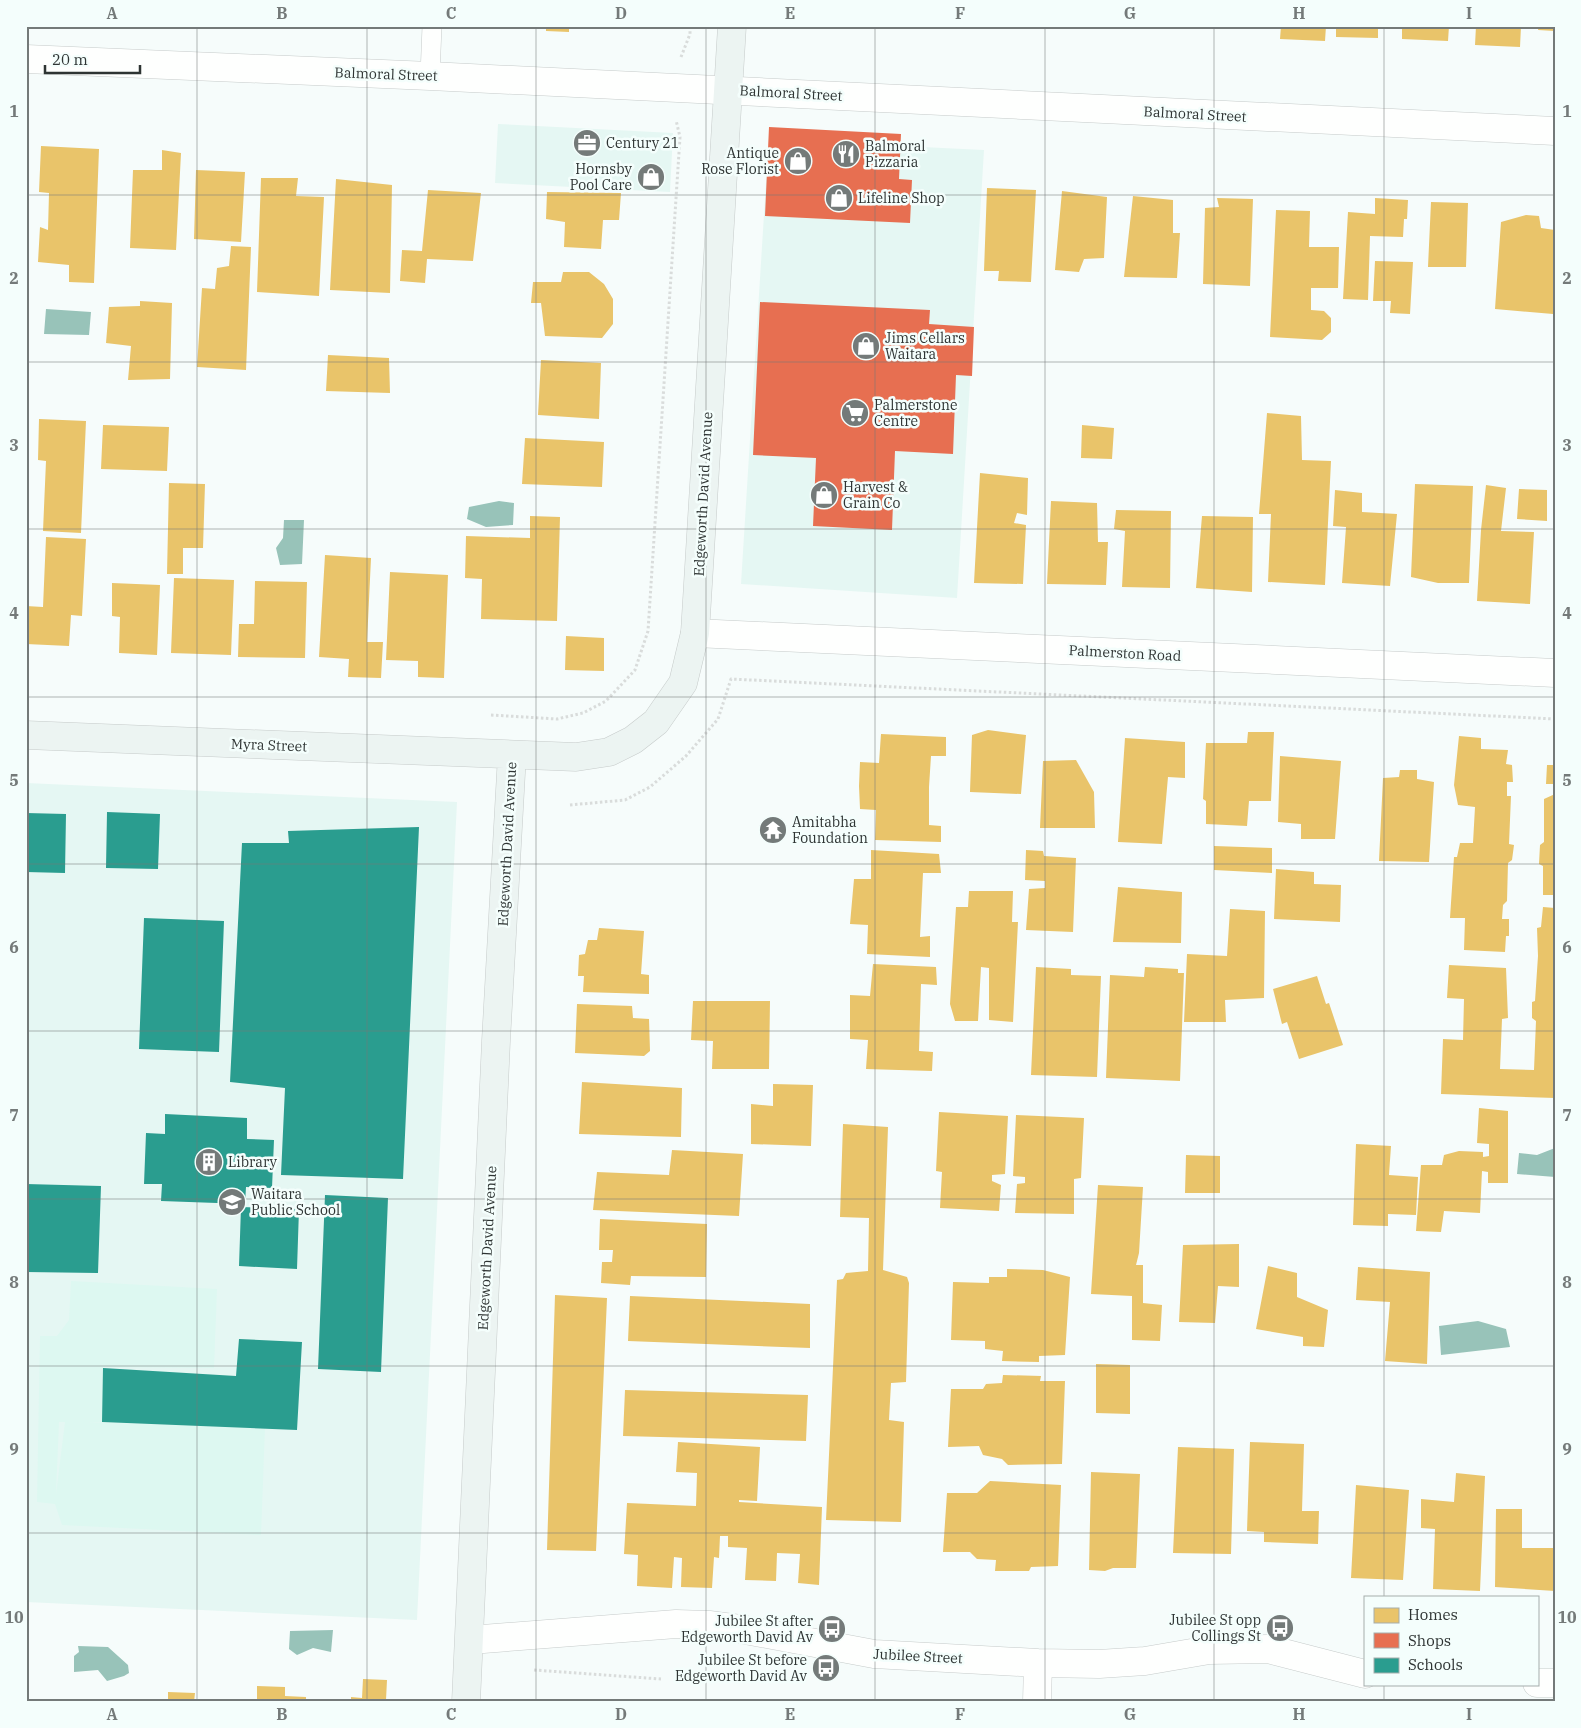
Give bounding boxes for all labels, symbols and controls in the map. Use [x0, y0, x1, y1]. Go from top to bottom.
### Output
text: A [106, 3, 118, 23]
text: B [276, 3, 288, 23]
text: C [446, 3, 456, 23]
text: D [615, 3, 627, 23]
text: E [785, 3, 795, 23]
text: F [955, 3, 965, 23]
text: G [1124, 3, 1136, 23]
text: H [1293, 3, 1306, 23]
text: I [1466, 3, 1472, 23]
scale bar [45, 42, 140, 74]
text: 20 m [52, 50, 88, 69]
street label: Balmoral Street [334, 63, 438, 85]
street label: Balmoral Street [739, 81, 843, 105]
text: 1 [9, 101, 19, 121]
text: 1 [1562, 101, 1572, 121]
street label: Balmoral Street [1143, 102, 1247, 126]
office icon: Century 21 [572, 128, 602, 158]
place label: Century 21 [606, 134, 679, 152]
place label: Balmoral Pizzaria [865, 137, 926, 171]
restaurant icon: Balmoral Pizzaria [831, 139, 861, 169]
place label: Antique Rose Florist [701, 144, 779, 178]
shop icon: Antique Rose Florist [783, 146, 813, 176]
place label: Hornsby Pool Care [570, 160, 633, 194]
shop icon: Hornsby Pool Care [636, 162, 666, 192]
shop icon: Lifeline Shop [824, 183, 854, 213]
place label: Lifeline Shop [858, 189, 945, 207]
text: 2 [9, 268, 19, 288]
text: 2 [1562, 268, 1572, 288]
place label: Jims Cellars Waitara [885, 329, 965, 363]
shop icon: Jims Cellars Waitara [851, 331, 881, 361]
place label: Palmerstone Centre [874, 396, 957, 430]
supermarket icon: Palmerstone Centre [840, 398, 870, 428]
street label: Edgeworth David Avenue [690, 411, 716, 577]
text: 3 [9, 435, 19, 455]
text: 3 [1562, 435, 1572, 455]
place label: Harvest & Grain Co [843, 478, 908, 512]
shop icon: Harvest & Grain Co [809, 480, 839, 510]
text: 4 [9, 603, 19, 623]
text: 4 [1562, 603, 1572, 623]
street label: Palmerston Road [1068, 641, 1182, 665]
street label: Myra Street [231, 735, 307, 755]
street label: Edgeworth David Avenue [494, 761, 520, 927]
text: 5 [9, 770, 19, 790]
text: 5 [1562, 770, 1572, 790]
place label: Amitabha Foundation [792, 813, 868, 847]
temple icon: Amitabha Foundation [758, 815, 788, 845]
text: 6 [9, 937, 19, 957]
text: 6 [1562, 937, 1572, 957]
text: 7 [9, 1105, 19, 1125]
text: 7 [1562, 1105, 1572, 1125]
building icon: Library [194, 1147, 224, 1177]
place label: Library [228, 1153, 278, 1171]
street label: Edgeworth David Avenue [474, 1165, 500, 1331]
place label: Waitara Public School [251, 1185, 340, 1219]
school or university icon: Waitara Public School [217, 1187, 247, 1217]
text: 8 [9, 1272, 19, 1292]
text: 8 [1562, 1272, 1572, 1292]
text: 9 [9, 1439, 19, 1459]
text: 9 [1562, 1439, 1572, 1459]
legend [1364, 1596, 1538, 1686]
text: Homes [1408, 1605, 1458, 1624]
text: 10 [4, 1607, 24, 1627]
text: 10 [1557, 1607, 1577, 1627]
place label: Jubilee St opp Collings St [1169, 1611, 1261, 1645]
place label: Jubilee St after Edgeworth David Av [681, 1612, 814, 1646]
bus stop icon: Jubilee St opp Collings St [1265, 1613, 1295, 1643]
bus stop icon: Jubilee St after Edgeworth David Av [817, 1614, 847, 1644]
text: Shops [1408, 1631, 1451, 1650]
street label: Jubilee Street [873, 1645, 963, 1667]
place label: Jubilee St before Edgeworth David Av [675, 1651, 808, 1685]
bus stop icon: Jubilee St before Edgeworth David Av [811, 1653, 841, 1683]
text: Schools [1408, 1655, 1463, 1674]
text: A [106, 1704, 118, 1724]
text: B [276, 1704, 288, 1724]
text: C [446, 1704, 456, 1724]
text: D [615, 1704, 627, 1724]
text: E [785, 1704, 795, 1724]
text: F [955, 1704, 965, 1724]
text: G [1124, 1704, 1136, 1724]
text: H [1293, 1704, 1306, 1724]
text: I [1466, 1704, 1472, 1724]

